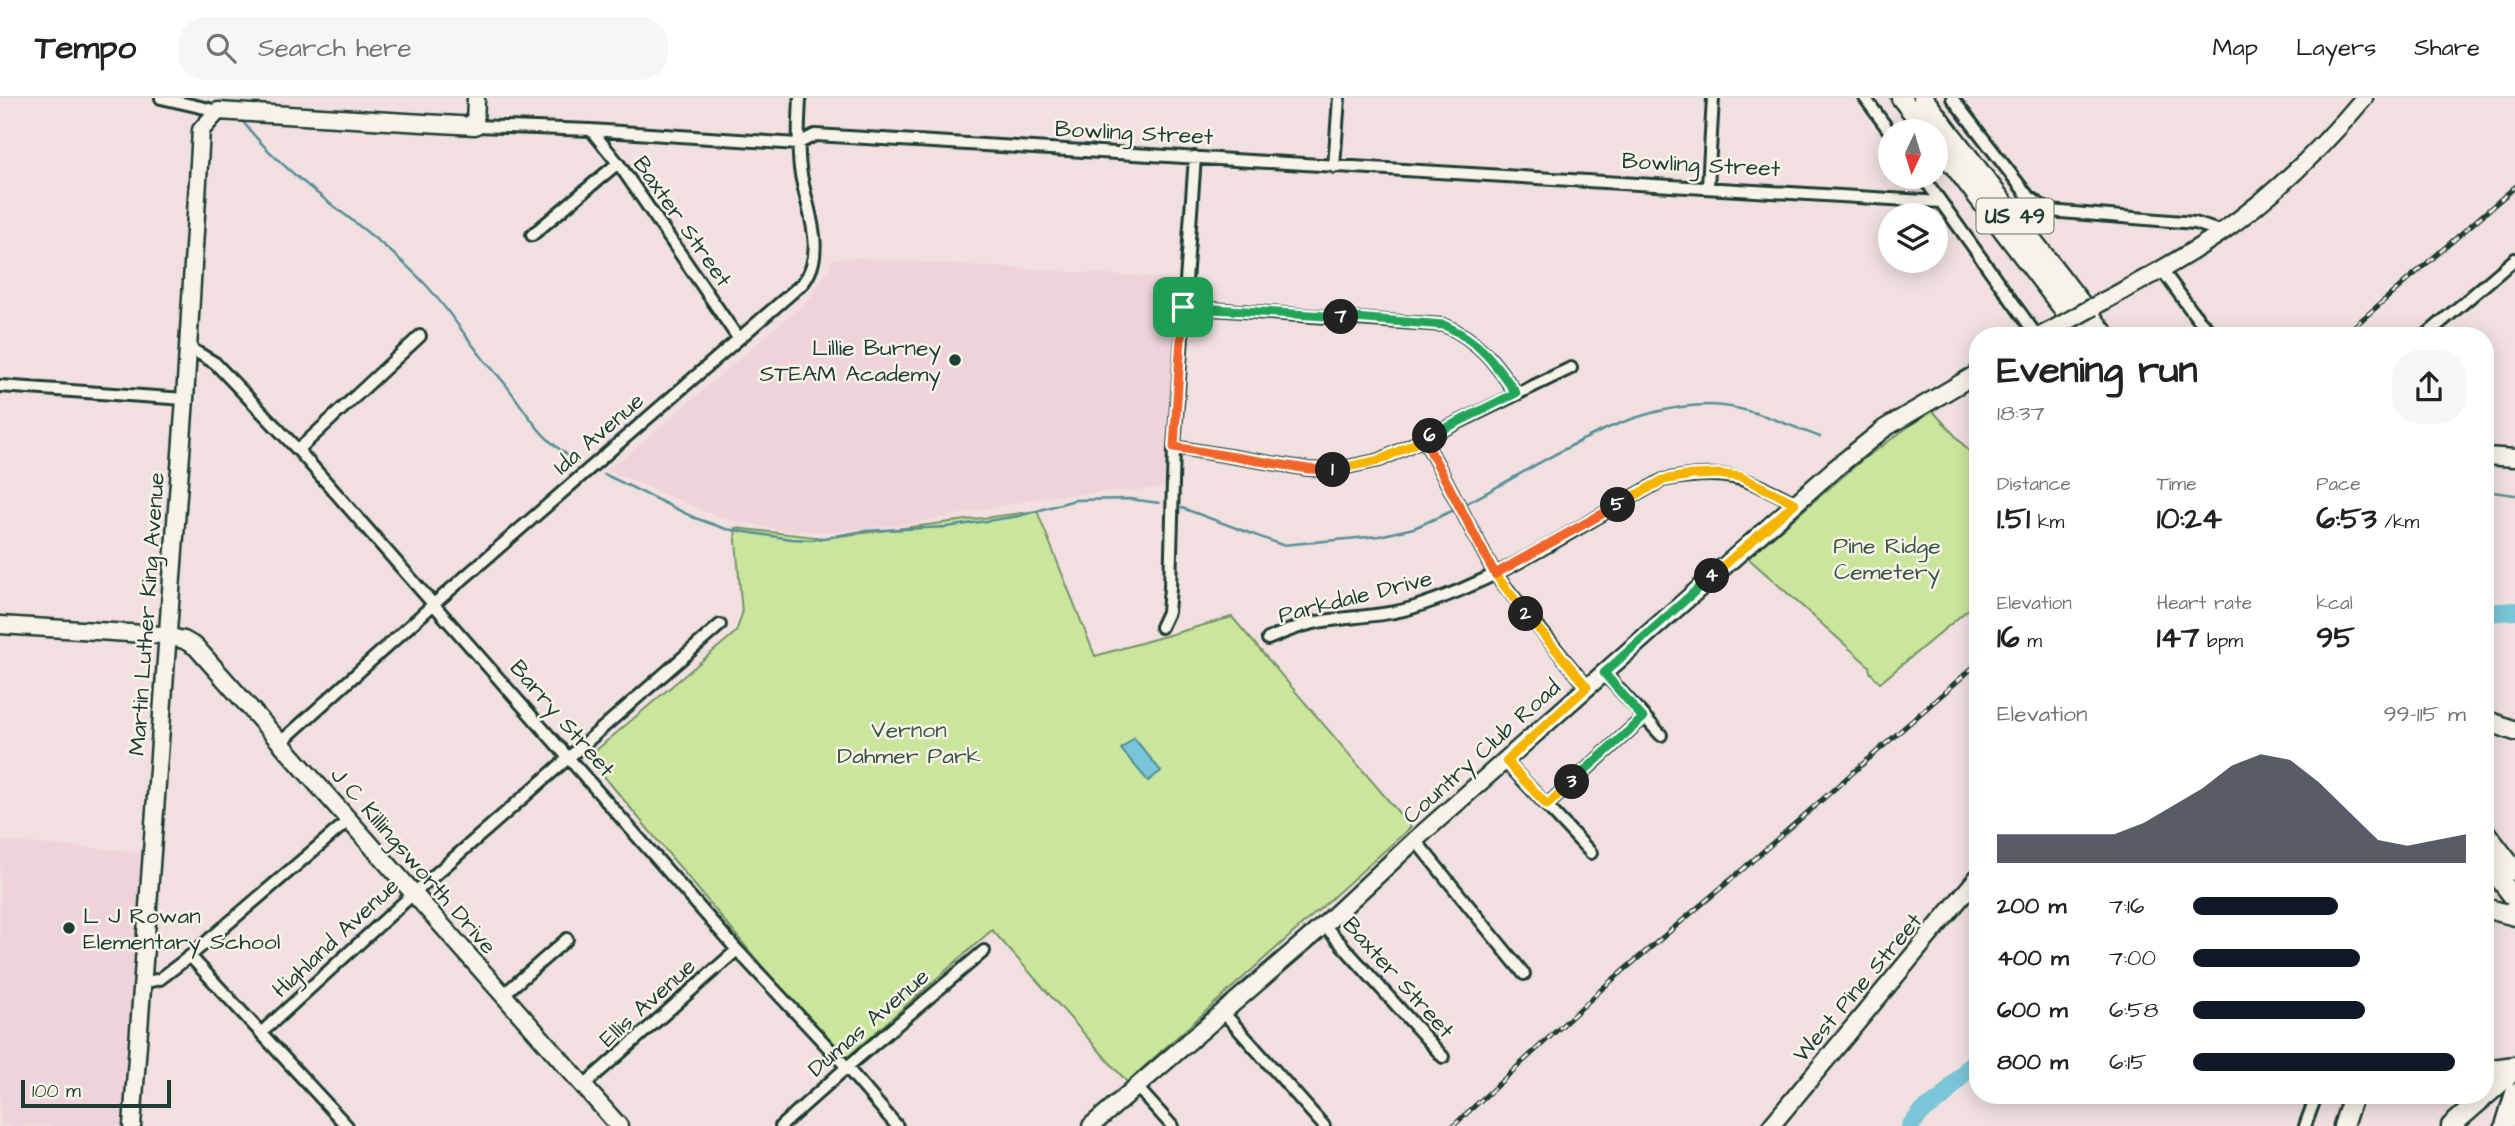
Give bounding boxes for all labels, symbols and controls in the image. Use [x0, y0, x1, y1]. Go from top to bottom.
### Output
search box [178, 17, 668, 80]
text: Tempo [35, 25, 136, 71]
icon: search [202, 29, 240, 67]
text: Search here [258, 30, 411, 66]
text: Map [2213, 31, 2258, 65]
text: Layers [2296, 31, 2376, 65]
text: Share [2414, 31, 2480, 65]
street label: Bowling Street [1054, 113, 1215, 154]
north arrow [1878, 119, 1948, 189]
map controls [1878, 119, 1948, 273]
street label: Bowling Street [1621, 145, 1782, 186]
street label: Baxter Street [625, 150, 740, 294]
road number: US 49 [1976, 198, 2054, 234]
button: layers [1878, 203, 1948, 273]
pin [1153, 277, 1213, 337]
icon: arrive [1164, 288, 1202, 326]
pin: 7 [1324, 300, 1358, 334]
text: 7 [1335, 303, 1346, 330]
place label: Lillie Burney STEAM Academy [760, 332, 941, 391]
text: Evening run [1997, 345, 2198, 397]
button: share [2392, 350, 2466, 424]
marker: Lillie Burney STEAM Academy [947, 352, 963, 368]
street label: Ida Avenue [546, 385, 651, 482]
text: 18:37 [1997, 397, 2045, 429]
pin: 6 [1412, 418, 1448, 454]
text: 6 [1424, 422, 1435, 449]
pin: 1 [1316, 452, 1350, 488]
text: 1 [1331, 456, 1334, 483]
street label: Martin Luther King Avenue [121, 471, 174, 757]
text: Distance [1997, 471, 2071, 498]
text: Time [2157, 471, 2196, 498]
text: Pace [2316, 471, 2360, 498]
pin: 5 [1600, 488, 1636, 522]
text: 5 [1611, 491, 1624, 518]
text: 1.51 [1997, 498, 2030, 540]
text: 10:24 [2157, 498, 2222, 540]
text: 6:53 [2316, 498, 2377, 540]
text: km [2030, 509, 2064, 536]
text: /km [2377, 509, 2419, 536]
park label: Pine Ridge Cemetery [1833, 530, 1941, 589]
pin: 4 [1694, 559, 1730, 594]
street label: Parkdale Drive [1275, 562, 1435, 632]
text: 4 [1705, 562, 1718, 589]
text: Elevation [1997, 590, 2072, 617]
text: Heart rate [2157, 590, 2252, 617]
text: kcal [2316, 590, 2353, 617]
pin: 2 [1508, 596, 1544, 632]
text: 2 [1520, 600, 1531, 627]
text: 16 [1997, 617, 2020, 659]
text: 147 [2157, 617, 2199, 659]
text: 95 [2316, 617, 2355, 659]
text: m [2020, 628, 2042, 655]
text: bpm [2199, 628, 2243, 655]
street label: Barry Street [501, 653, 623, 786]
street label: Country Club Road [1396, 672, 1569, 832]
text: Elevation [1997, 698, 2088, 730]
text: 99–115 m [2383, 698, 2466, 730]
park label: Vernon Dahmer Park [837, 714, 981, 772]
street label: J C Killingsworth Drive [322, 760, 504, 962]
pin: 3 [1554, 764, 1590, 800]
text: 3 [1567, 768, 1576, 795]
street label: Highland Avenue [265, 870, 407, 1006]
text: 200 m [1997, 890, 2066, 922]
text: 7:16 [2109, 890, 2144, 922]
place label: L J Rowan Elementary School [83, 900, 280, 959]
street label: West Pine Street [1786, 905, 1930, 1069]
street label: Baxter Street [1335, 910, 1462, 1046]
marker: L J Rowan Elementary School [61, 920, 77, 936]
text: 400 m [1997, 942, 2069, 974]
text: 7:00 [2109, 942, 2156, 974]
street label: Ellis Avenue [592, 951, 703, 1055]
street label: Dumas Avenue [801, 961, 936, 1085]
text: 600 m [1997, 994, 2068, 1026]
text: 6:58 [2109, 994, 2158, 1026]
text: 800 m [1997, 1046, 2068, 1078]
text: 6:15 [2109, 1046, 2147, 1078]
scale bar [21, 1077, 172, 1109]
text: 100 m [32, 1078, 81, 1105]

